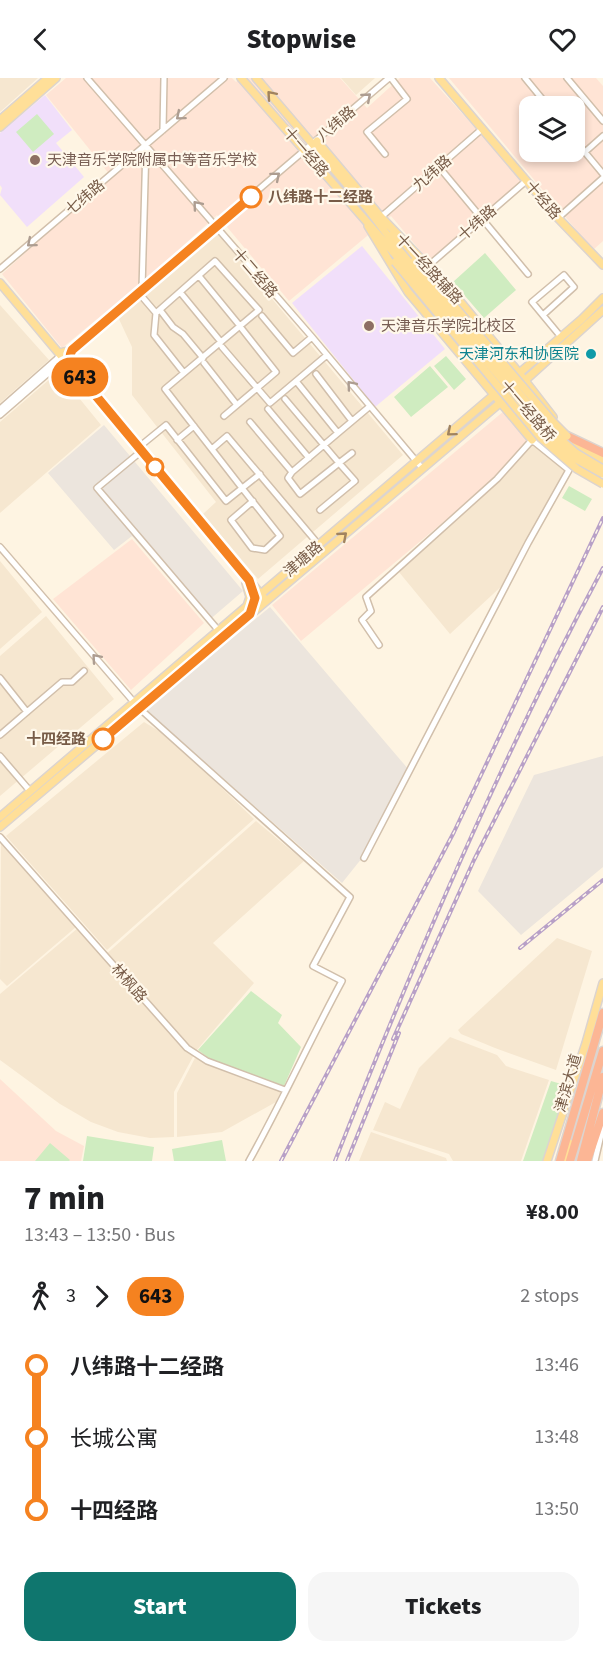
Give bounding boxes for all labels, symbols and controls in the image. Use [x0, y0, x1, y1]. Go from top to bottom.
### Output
text: Stopwise [247, 20, 356, 59]
icon: back [24, 23, 57, 56]
icon: heart [546, 23, 579, 56]
one-way arrow [267, 91, 278, 102]
one-way arrow [360, 93, 371, 104]
map controls [519, 96, 585, 162]
button: layers [519, 96, 585, 162]
street label: 八纬路 [312, 102, 360, 147]
one-way arrow [176, 109, 187, 120]
street label: 十一经路 [278, 123, 333, 182]
place label: 天津音乐学院附属中等音乐学校 [47, 150, 257, 171]
street label: 九纬路 [408, 151, 456, 196]
marker: 天津音乐学院附属中等音乐学校 [28, 153, 42, 167]
one-way arrow [269, 172, 280, 183]
street label: 七纬路 [61, 175, 109, 220]
street label: 十经路 [520, 176, 565, 224]
marker: 八纬路十二经路 [240, 186, 262, 208]
place label: 八纬路十二经路 [268, 187, 373, 208]
one-way arrow [193, 201, 204, 212]
street label: 十纬路 [453, 201, 501, 246]
street label: 十一经路辅路 [390, 229, 467, 309]
one-way arrow [27, 236, 38, 247]
street label: 十二经路 [227, 244, 282, 303]
place label: 天津音乐学院北校区 [381, 316, 516, 337]
marker: 天津音乐学院北校区 [362, 319, 376, 333]
place label: 天津河东和协医院 [459, 344, 579, 365]
marker: 天津河东和协医院 [584, 347, 598, 361]
line badge: 643 [46, 358, 115, 396]
text: 643 [63, 362, 97, 392]
street label: 十一经路桥 [495, 376, 560, 447]
one-way arrow [347, 381, 358, 392]
one-way arrow [447, 425, 458, 436]
unlabelled marker [146, 458, 164, 476]
one-way arrow [336, 532, 347, 543]
street label: 津塘路 [279, 537, 327, 582]
one-way arrow [93, 654, 104, 665]
marker: 十四经路 [92, 728, 114, 750]
place label: 十四经路 [26, 729, 86, 750]
street label: 林枫路 [106, 959, 151, 1007]
street label: 津滨大道 [550, 1051, 587, 1115]
text: 7 min [24, 1175, 105, 1222]
text: ¥8.00 [526, 1196, 579, 1228]
text: 13:43 – 13:50 · Bus [24, 1221, 175, 1249]
icon: walk [24, 1280, 57, 1313]
icon: forward [85, 1280, 118, 1313]
text: 643 [139, 1281, 172, 1311]
text: 3 [66, 1282, 76, 1310]
text: 2 stops [520, 1282, 579, 1310]
text: 八纬路十二经路 [70, 1351, 224, 1383]
text: 13:46 [534, 1351, 579, 1379]
text: 长城公寓 [70, 1423, 158, 1455]
text: 13:48 [534, 1423, 579, 1451]
text: 十四经路 [70, 1495, 158, 1527]
text: 13:50 [534, 1495, 579, 1523]
button: Start [24, 1572, 296, 1641]
button: Tickets [308, 1572, 579, 1641]

